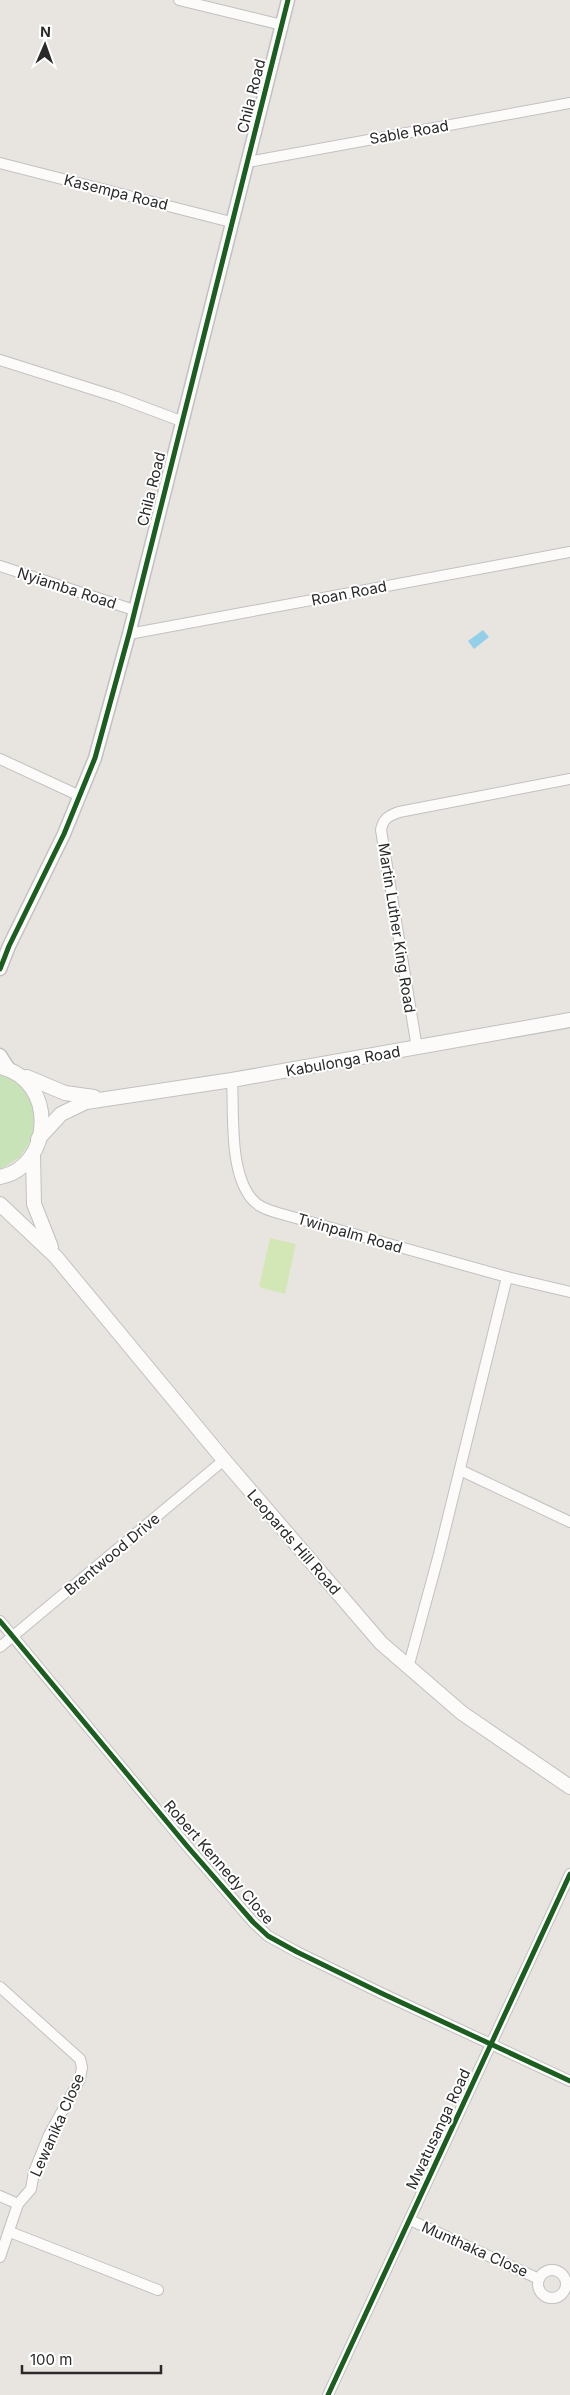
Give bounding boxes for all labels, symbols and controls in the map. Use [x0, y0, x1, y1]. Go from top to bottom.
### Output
north arrow [20, 20, 70, 70]
text: N [40, 23, 51, 40]
street label: Chila Road [233, 57, 269, 135]
street label: Sable Road [368, 116, 450, 148]
street label: Kasempa Road [62, 170, 170, 214]
street label: Chila Road [133, 450, 169, 528]
street label: Nyiamba Road [15, 563, 119, 613]
street label: Roan Road [310, 576, 388, 610]
street label: Martin Luther King Road [374, 842, 420, 1014]
street label: Kabulonga Road [284, 1042, 402, 1080]
street label: Twinpalm Road [295, 1209, 405, 1257]
street label: Leopards Hill Road [243, 1486, 345, 1598]
street label: Brentwood Drive [60, 1509, 164, 1599]
street label: Robert Kennedy Close [160, 1796, 278, 1928]
street label: Mwatusanga Road [402, 2066, 474, 2192]
street label: Lewanika Close [26, 2070, 88, 2180]
street label: Munthaka Close [419, 2217, 531, 2281]
scale bar [22, 2342, 161, 2374]
text: 100 m [30, 2350, 72, 2369]

